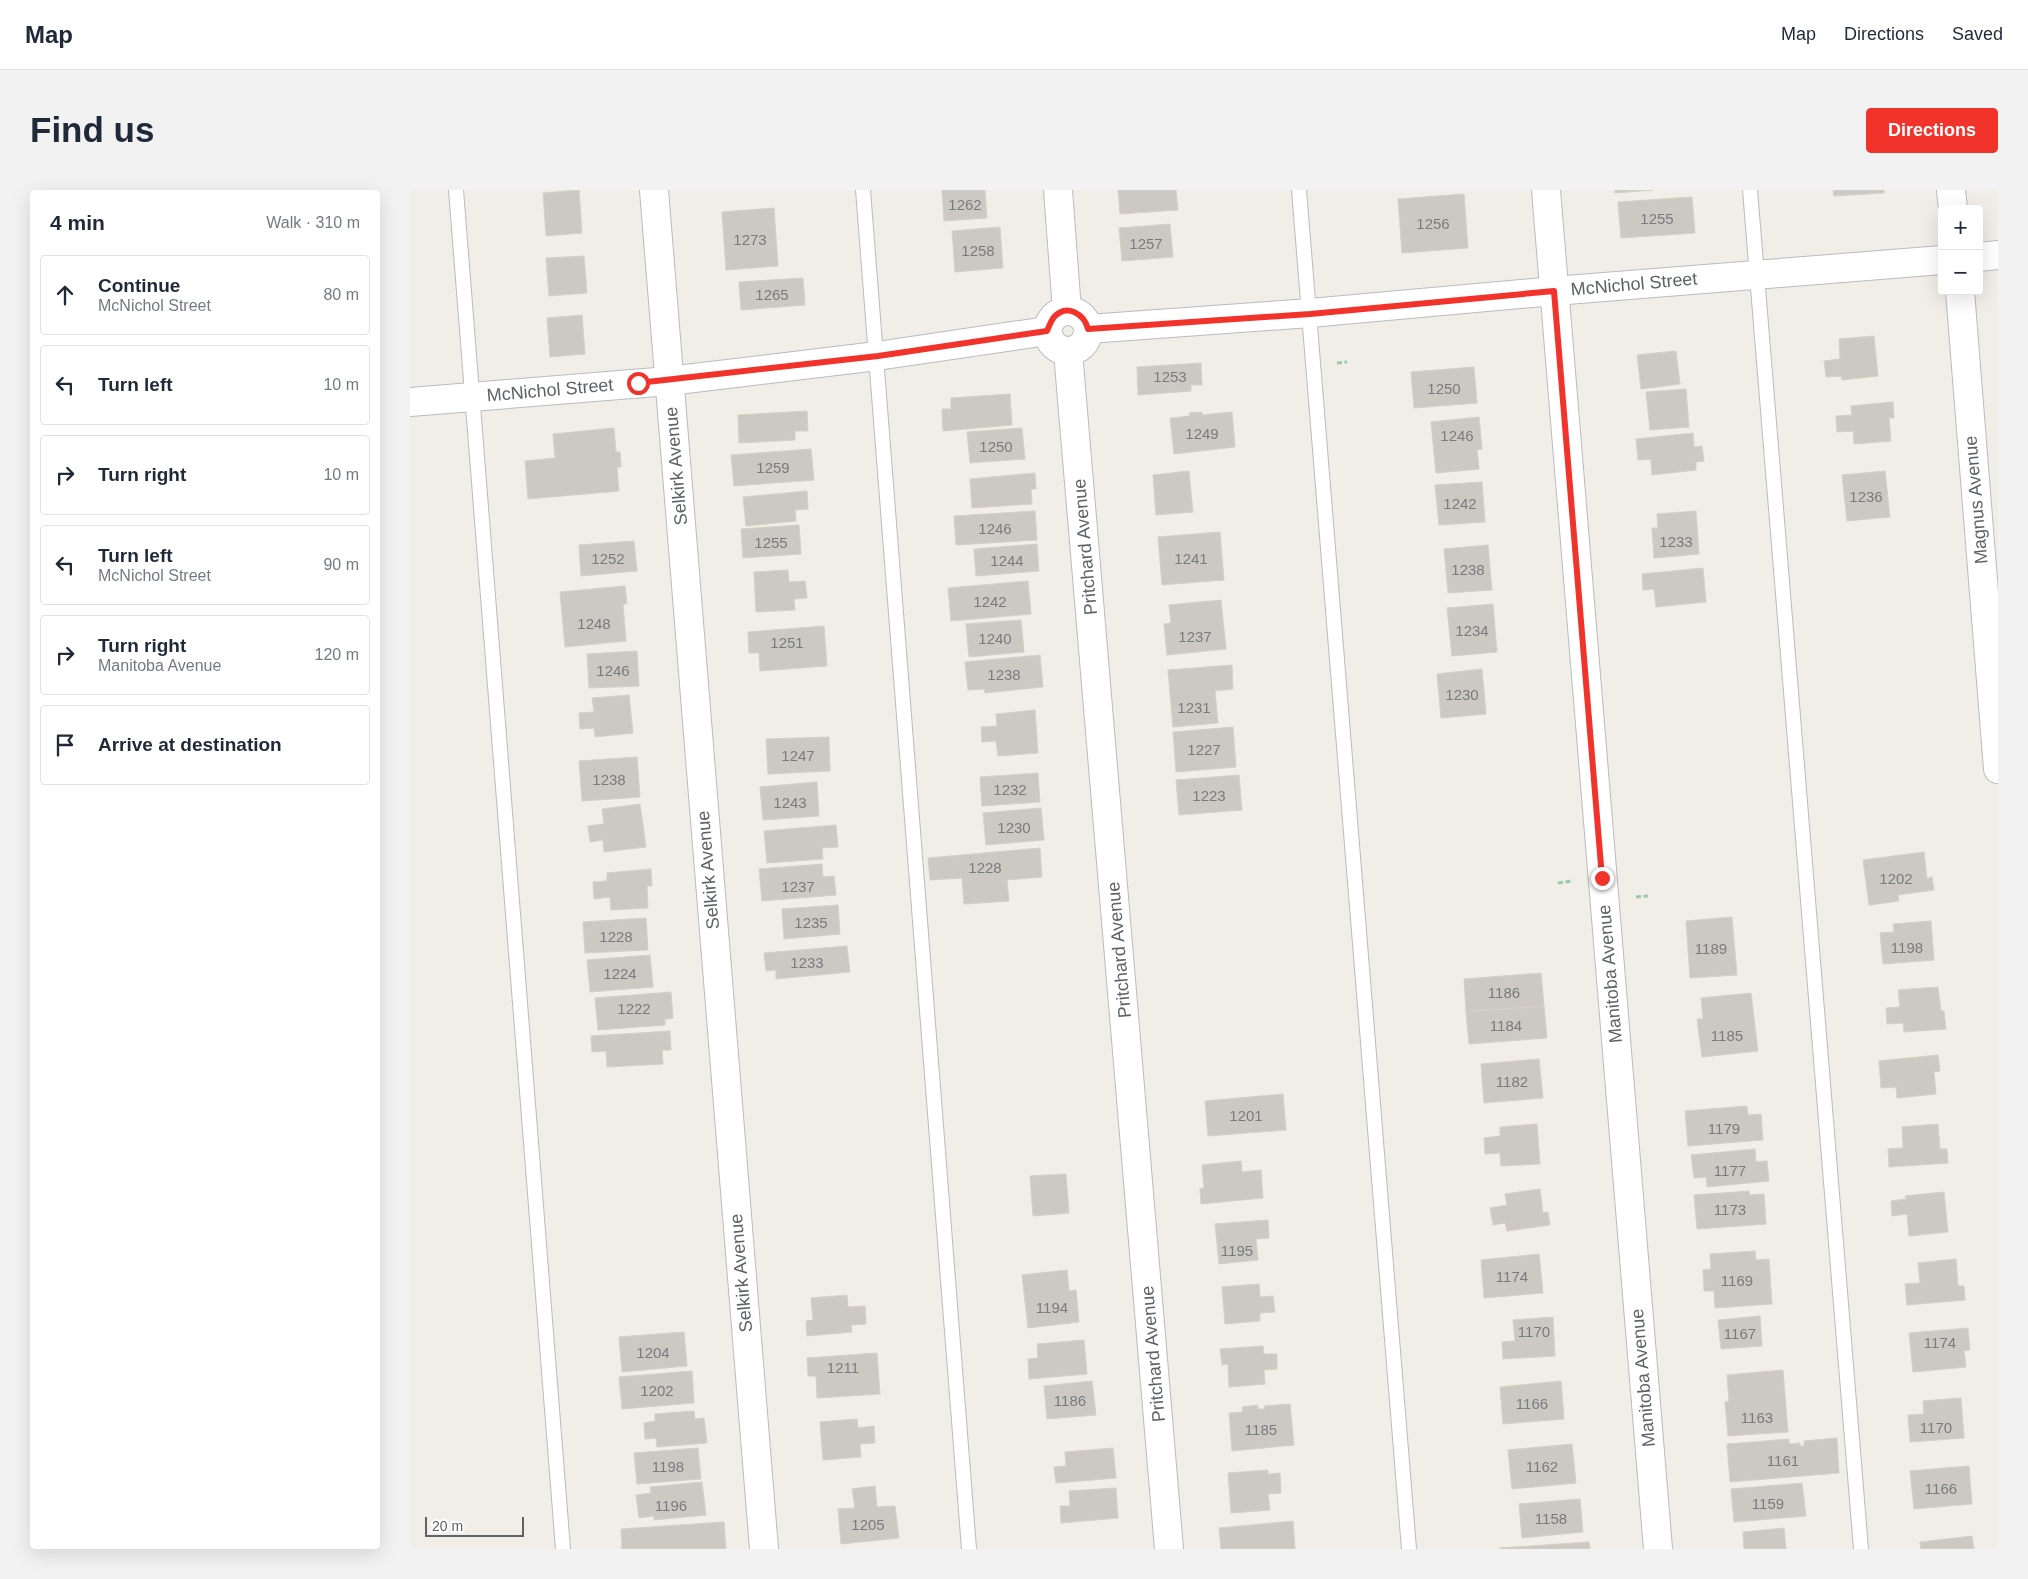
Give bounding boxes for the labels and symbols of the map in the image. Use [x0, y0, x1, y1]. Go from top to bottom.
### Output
house number: 1262 [948, 196, 982, 213]
house number: 1255 [1640, 210, 1674, 227]
house number: 1256 [1416, 215, 1450, 232]
house number: 1273 [733, 231, 767, 248]
house number: 1257 [1129, 235, 1163, 252]
house number: 1258 [961, 242, 995, 259]
street label: McNichol Street [1570, 269, 1698, 299]
house number: 1265 [755, 286, 789, 303]
house number: 1253 [1153, 368, 1187, 385]
route start [627, 372, 650, 395]
street label: McNichol Street [486, 375, 614, 405]
house number: 1250 [1427, 380, 1461, 397]
street label: Selkirk Avenue [661, 406, 691, 526]
house number: 1249 [1185, 425, 1219, 442]
house number: 1246 [1440, 427, 1474, 444]
street label: Magnus Avenue [1960, 435, 1992, 565]
house number: 1250 [979, 438, 1013, 455]
house number: 1259 [756, 459, 790, 476]
street label: Pritchard Avenue [1069, 478, 1101, 616]
house number: 1236 [1849, 488, 1883, 505]
house number: 1242 [1443, 495, 1477, 512]
house number: 1246 [978, 520, 1012, 537]
house number: 1233 [1659, 533, 1693, 550]
house number: 1255 [754, 534, 788, 551]
house number: 1252 [591, 550, 625, 567]
house number: 1241 [1174, 550, 1208, 567]
house number: 1244 [990, 552, 1024, 569]
house number: 1238 [1451, 561, 1485, 578]
house number: 1242 [973, 593, 1007, 610]
house number: 1248 [577, 615, 611, 632]
house number: 1234 [1455, 622, 1489, 639]
house number: 1237 [1178, 628, 1212, 645]
house number: 1240 [978, 630, 1012, 647]
house number: 1251 [770, 634, 804, 651]
house number: 1246 [596, 662, 630, 679]
house number: 1238 [987, 666, 1021, 683]
house number: 1230 [1445, 686, 1479, 703]
house number: 1231 [1177, 699, 1211, 716]
house number: 1227 [1187, 741, 1221, 758]
house number: 1247 [781, 747, 815, 764]
house number: 1238 [592, 771, 626, 788]
house number: 1232 [993, 781, 1027, 798]
house number: 1223 [1192, 787, 1226, 804]
house number: 1243 [773, 794, 807, 811]
street label: Selkirk Avenue [693, 810, 723, 930]
house number: 1230 [997, 819, 1031, 836]
house number: 1228 [968, 859, 1002, 876]
route end [1591, 867, 1614, 890]
house number: 1202 [1879, 870, 1913, 887]
house number: 1237 [781, 878, 815, 895]
street label: Pritchard Avenue [1103, 881, 1135, 1019]
street label: Manitoba Avenue [1594, 904, 1626, 1044]
house number: 1235 [794, 914, 828, 931]
house number: 1228 [599, 928, 633, 945]
house number: 1198 [1891, 939, 1923, 956]
house number: 1189 [1695, 940, 1727, 957]
house number: 1233 [790, 954, 824, 971]
house number: 1224 [603, 965, 637, 982]
house number: 1186 [1488, 984, 1520, 1001]
house number: 1222 [617, 1000, 651, 1017]
house number: 1184 [1490, 1017, 1522, 1034]
house number: 1185 [1711, 1027, 1743, 1044]
house number: 1182 [1496, 1073, 1528, 1090]
house number: 1201 [1229, 1107, 1263, 1124]
house number: 1179 [1708, 1120, 1740, 1137]
house number: 1177 [1714, 1162, 1746, 1179]
house number: 1173 [1714, 1201, 1746, 1218]
street label: Selkirk Avenue [726, 1213, 756, 1333]
house number: 1195 [1221, 1242, 1253, 1259]
house number: 1174 [1496, 1268, 1528, 1285]
house number: 1169 [1721, 1272, 1753, 1289]
street label: Pritchard Avenue [1137, 1285, 1169, 1423]
house number: 1194 [1036, 1299, 1068, 1316]
street label: Manitoba Avenue [1627, 1308, 1659, 1448]
house number: 1170 [1518, 1323, 1550, 1340]
house number: 1167 [1724, 1325, 1756, 1342]
house number: 1174 [1924, 1334, 1956, 1351]
house number: 1204 [636, 1344, 670, 1361]
house number: 1211 [827, 1359, 859, 1376]
house number: 1202 [640, 1382, 674, 1399]
house number: 1186 [1054, 1392, 1086, 1409]
house number: 1166 [1516, 1395, 1548, 1412]
house number: 1163 [1741, 1409, 1773, 1426]
house number: 1170 [1920, 1419, 1952, 1436]
house number: 1185 [1245, 1421, 1277, 1438]
house number: 1161 [1767, 1452, 1799, 1469]
house number: 1198 [652, 1458, 684, 1475]
house number: 1162 [1526, 1458, 1558, 1475]
house number: 1166 [1925, 1480, 1957, 1497]
house number: 1159 [1752, 1495, 1784, 1512]
house number: 1196 [655, 1497, 687, 1514]
house number: 1158 [1535, 1510, 1567, 1527]
scale bar [425, 1514, 524, 1537]
house number: 1205 [851, 1516, 885, 1533]

